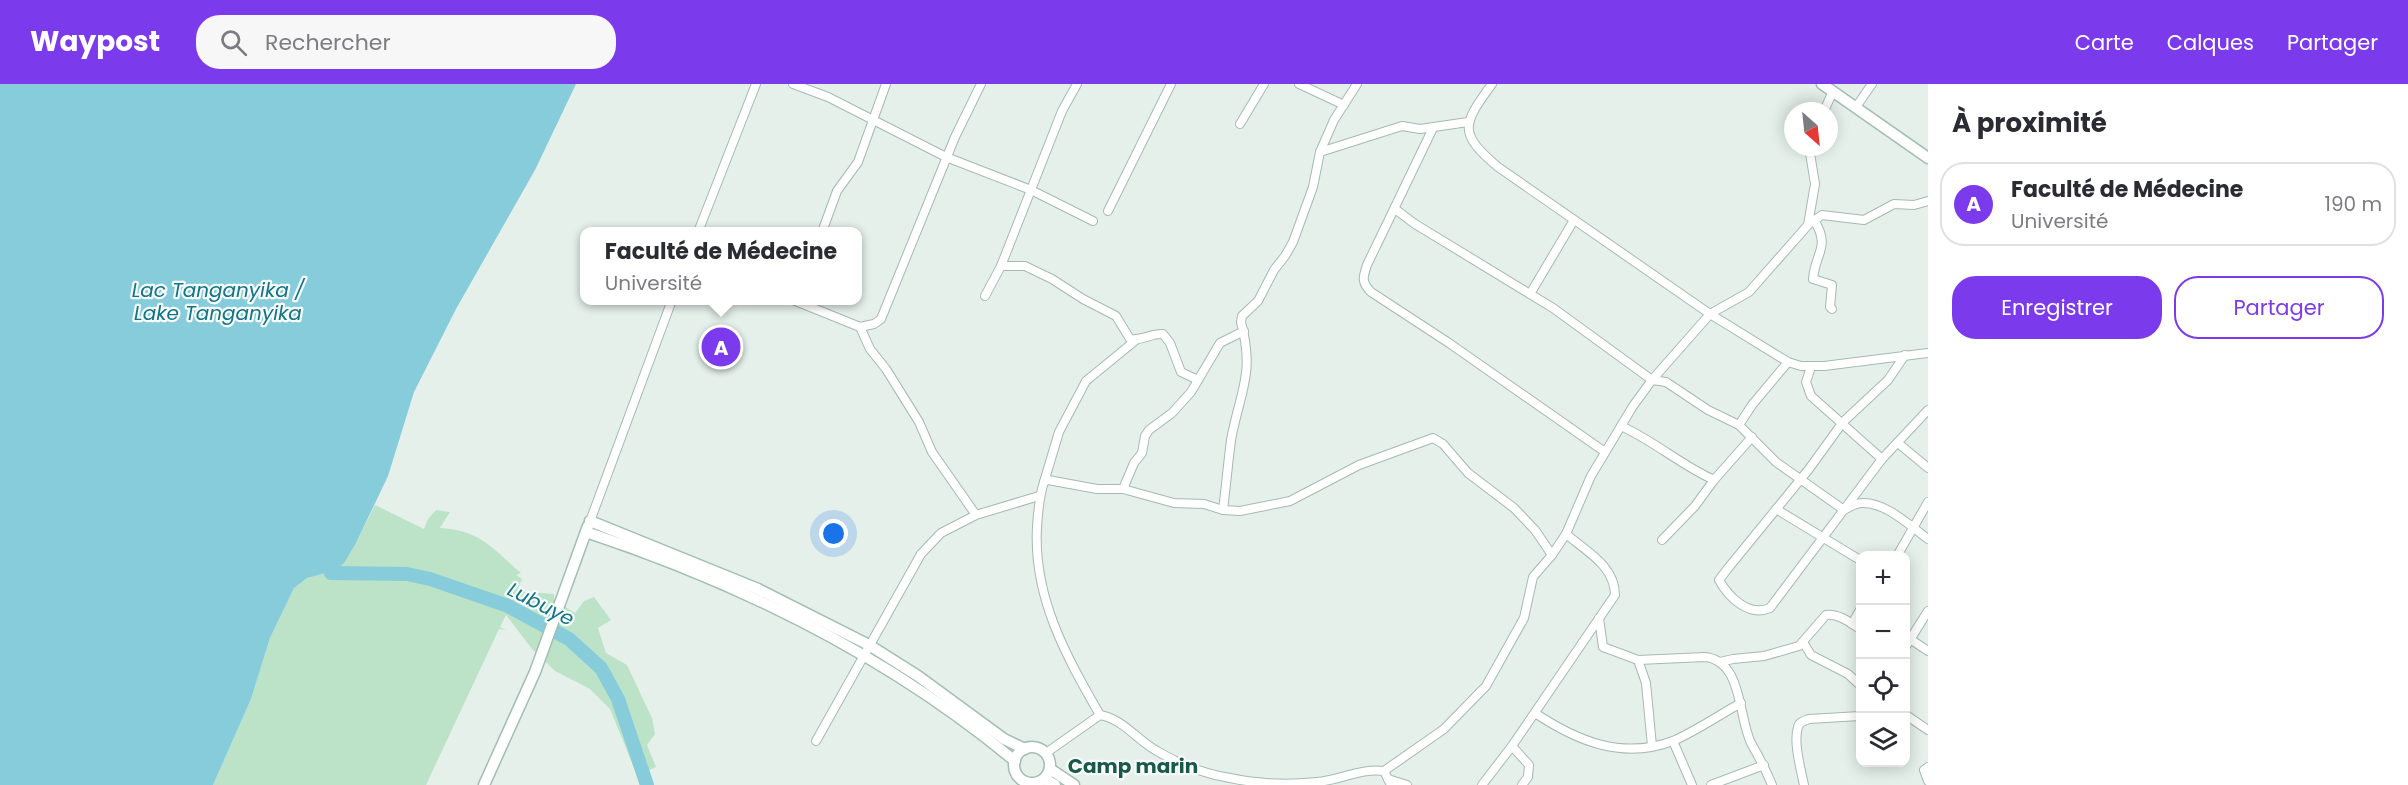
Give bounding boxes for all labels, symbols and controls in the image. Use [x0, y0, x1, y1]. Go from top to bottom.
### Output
search box [196, 15, 616, 69]
text: Waypost [30, 22, 160, 61]
icon: search [217, 26, 250, 59]
text: Rechercher [265, 27, 391, 58]
text: Carte [2075, 28, 2134, 57]
text: Calques [2167, 28, 2254, 57]
text: Partager [2287, 28, 2378, 57]
north arrow [1784, 102, 1838, 156]
text: À proximité [1952, 105, 2107, 141]
text: Faculté de Médecine [2011, 174, 2243, 205]
text: A [1966, 190, 1981, 218]
text: 190 m [2325, 190, 2382, 218]
text: Université [2011, 207, 2108, 235]
popup [580, 227, 862, 305]
text: Faculté de Médecine [605, 236, 837, 267]
text: Université [605, 269, 702, 297]
water label: Lac Tanganyika / Lake Tanganyika [132, 276, 306, 327]
button: Enregistrer [1952, 276, 2162, 339]
button: Partager [2174, 276, 2384, 339]
pin: A [702, 324, 740, 370]
your location [819, 519, 848, 548]
map controls [1856, 551, 1910, 767]
button: + [1856, 551, 1910, 605]
water label: Lubuye [503, 575, 579, 633]
button: − [1856, 605, 1910, 659]
button: locate [1856, 659, 1910, 713]
button: layers [1856, 713, 1910, 767]
district label: Camp marin [1068, 752, 1198, 780]

